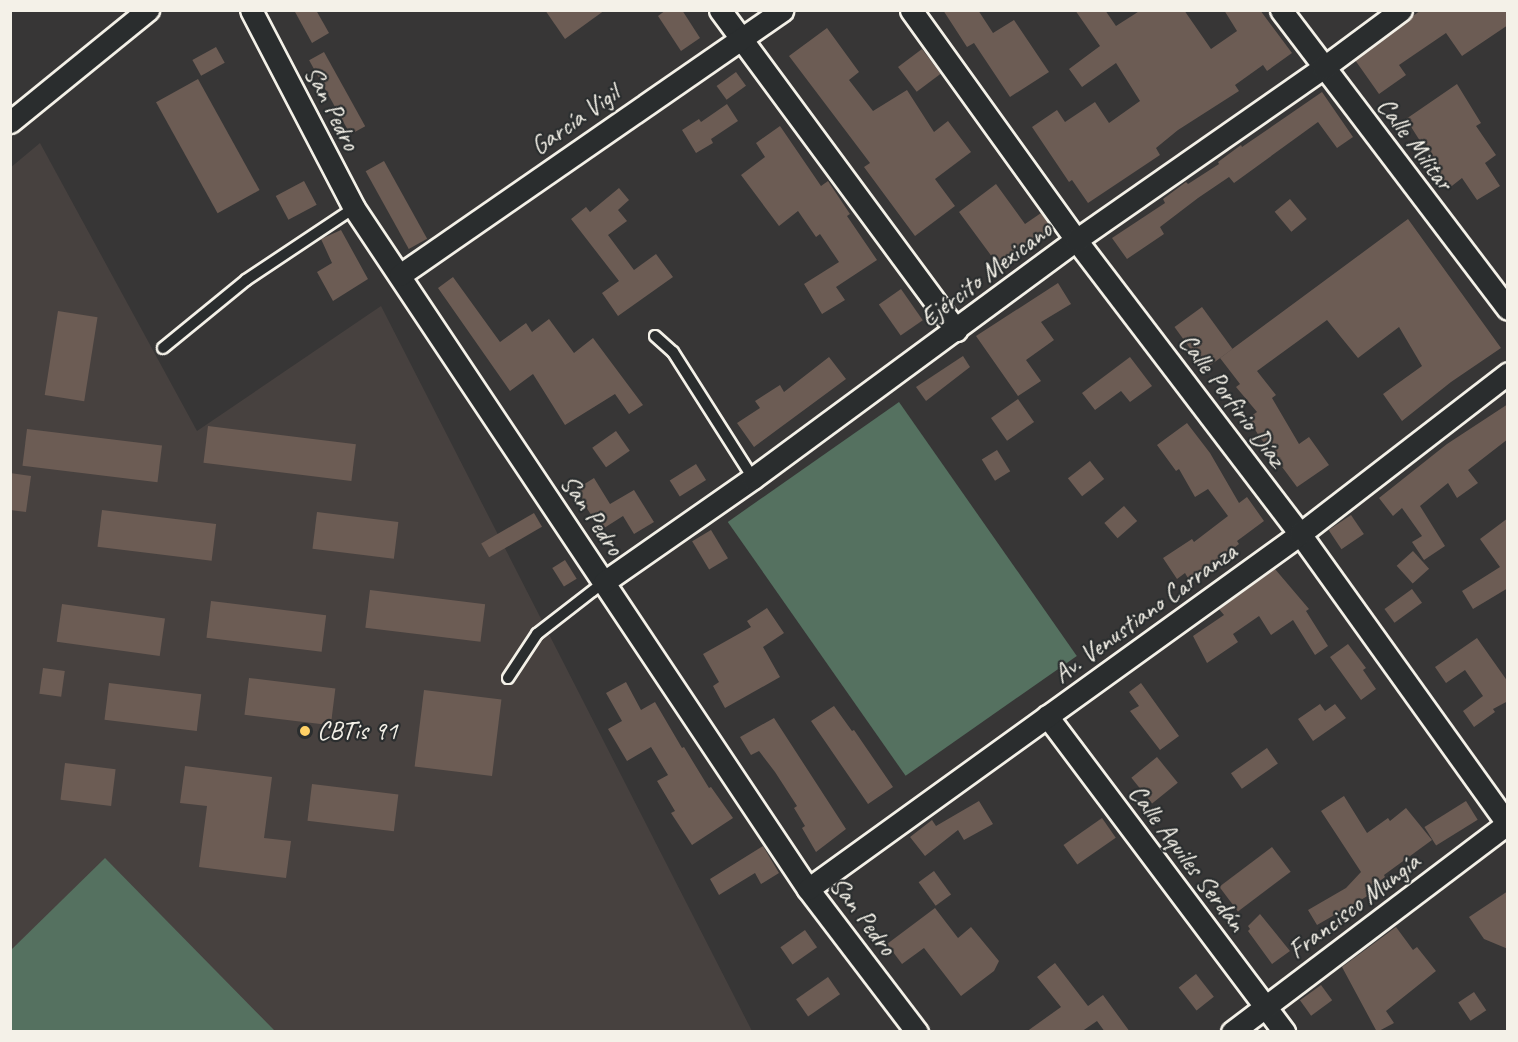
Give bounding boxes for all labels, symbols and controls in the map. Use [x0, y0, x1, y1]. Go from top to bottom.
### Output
street label: San Pedro [298, 61, 366, 155]
street label: García Vigil [525, 78, 625, 162]
street label: Calle Militar [1370, 91, 1460, 197]
street label: Ejército Mexicano [914, 214, 1058, 334]
street label: Calle Porfirio Díaz [1172, 327, 1292, 473]
street label: San Pedro [554, 469, 630, 561]
street label: Av. Venustiano Carranza [1047, 536, 1243, 690]
place label: CBTis 91 [317, 715, 397, 747]
marker: CBTis 91 [298, 724, 312, 738]
street label: Calle Aquiles Serdán [1122, 779, 1252, 937]
street label: Francisco Mungía [1282, 846, 1426, 966]
street label: San Pedro [823, 870, 903, 962]

